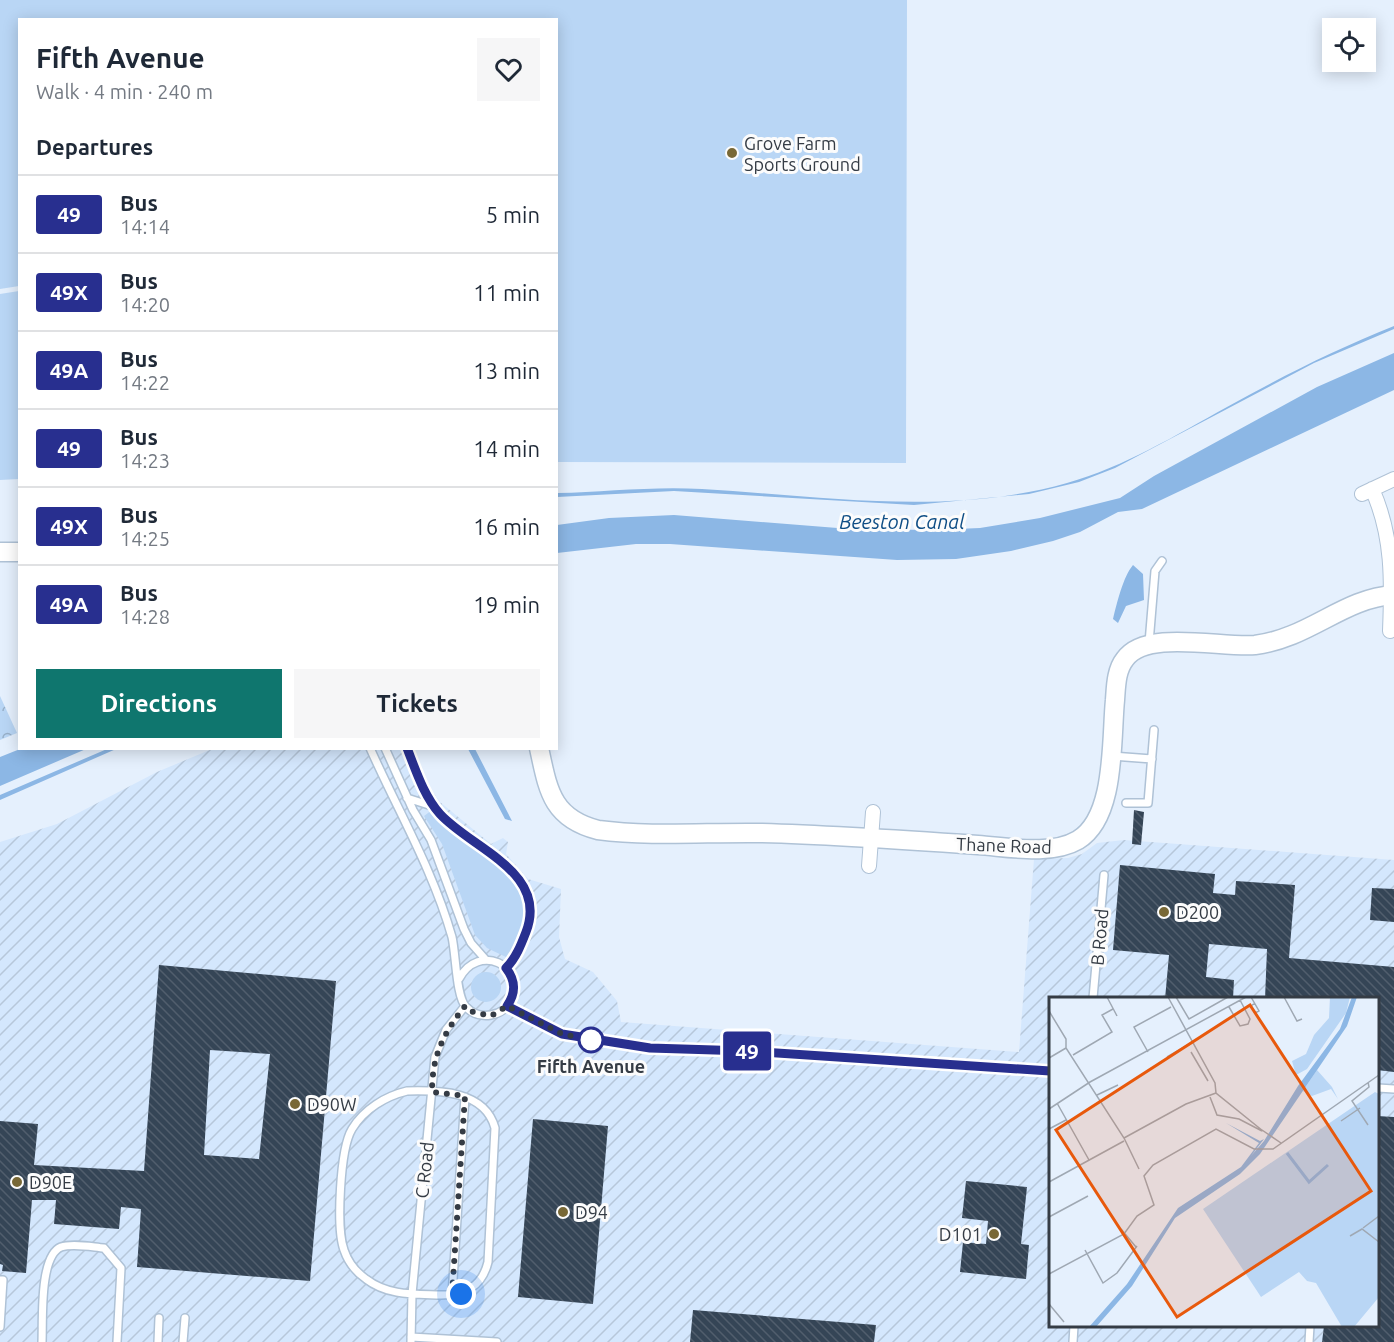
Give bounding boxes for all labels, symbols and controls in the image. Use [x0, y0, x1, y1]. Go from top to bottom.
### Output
map controls [1322, 18, 1376, 72]
button: locate [1322, 18, 1376, 72]
button: heart [477, 38, 540, 101]
text: Fifth Avenue [36, 42, 205, 73]
text: Walk · 4 min · 240 m [36, 80, 213, 103]
place label: Grove Farm Sports Ground [744, 133, 861, 174]
text: Departures [36, 134, 153, 159]
marker: Grove Farm Sports Ground [725, 146, 739, 160]
text: Bus [120, 190, 158, 215]
text: 49 [57, 202, 81, 226]
text: 5 min [486, 202, 540, 227]
text: 14:14 [120, 215, 170, 238]
text: Bus [120, 268, 158, 293]
text: 49X [50, 280, 88, 304]
text: 11 min [473, 280, 540, 305]
text: 14:20 [120, 293, 170, 316]
text: Bus [120, 346, 158, 371]
text: 49A [50, 358, 88, 382]
text: 13 min [473, 358, 540, 383]
text: 14:22 [120, 371, 170, 394]
text: Bus [120, 424, 158, 449]
text: 49 [57, 436, 81, 460]
text: 14 min [473, 436, 540, 461]
text: 14:23 [120, 449, 170, 472]
text: Bus [120, 502, 158, 527]
water label: Beeston Canal [839, 510, 965, 533]
text: 49X [50, 514, 88, 538]
text: 16 min [473, 514, 540, 539]
text: 14:25 [120, 527, 170, 550]
text: Bus [120, 580, 158, 605]
text: 49A [50, 592, 88, 616]
text: 19 min [473, 592, 540, 617]
text: 14:28 [120, 605, 170, 628]
button: Directions [36, 669, 282, 738]
button: Tickets [294, 669, 540, 738]
street label: Thane Road [956, 833, 1052, 857]
place label: D200 [1176, 902, 1219, 922]
marker: D200 [1157, 905, 1171, 919]
street label: B Road [1087, 908, 1111, 966]
inset map [1049, 997, 1379, 1327]
marker: Fifth Avenue [578, 1027, 604, 1053]
line badge: 49 [720, 1032, 774, 1070]
text: 49 [735, 1039, 759, 1063]
place label: Fifth Avenue [537, 1056, 645, 1076]
place label: D90W [307, 1094, 357, 1114]
marker: D90W [288, 1097, 302, 1111]
street label: C Road [411, 1141, 437, 1199]
place label: D90E [29, 1172, 72, 1192]
marker: D90E [10, 1175, 24, 1189]
place label: D94 [575, 1202, 608, 1222]
marker: D94 [556, 1205, 570, 1219]
place label: D101 [939, 1224, 982, 1244]
marker: D101 [987, 1227, 1001, 1241]
your location [446, 1279, 476, 1309]

